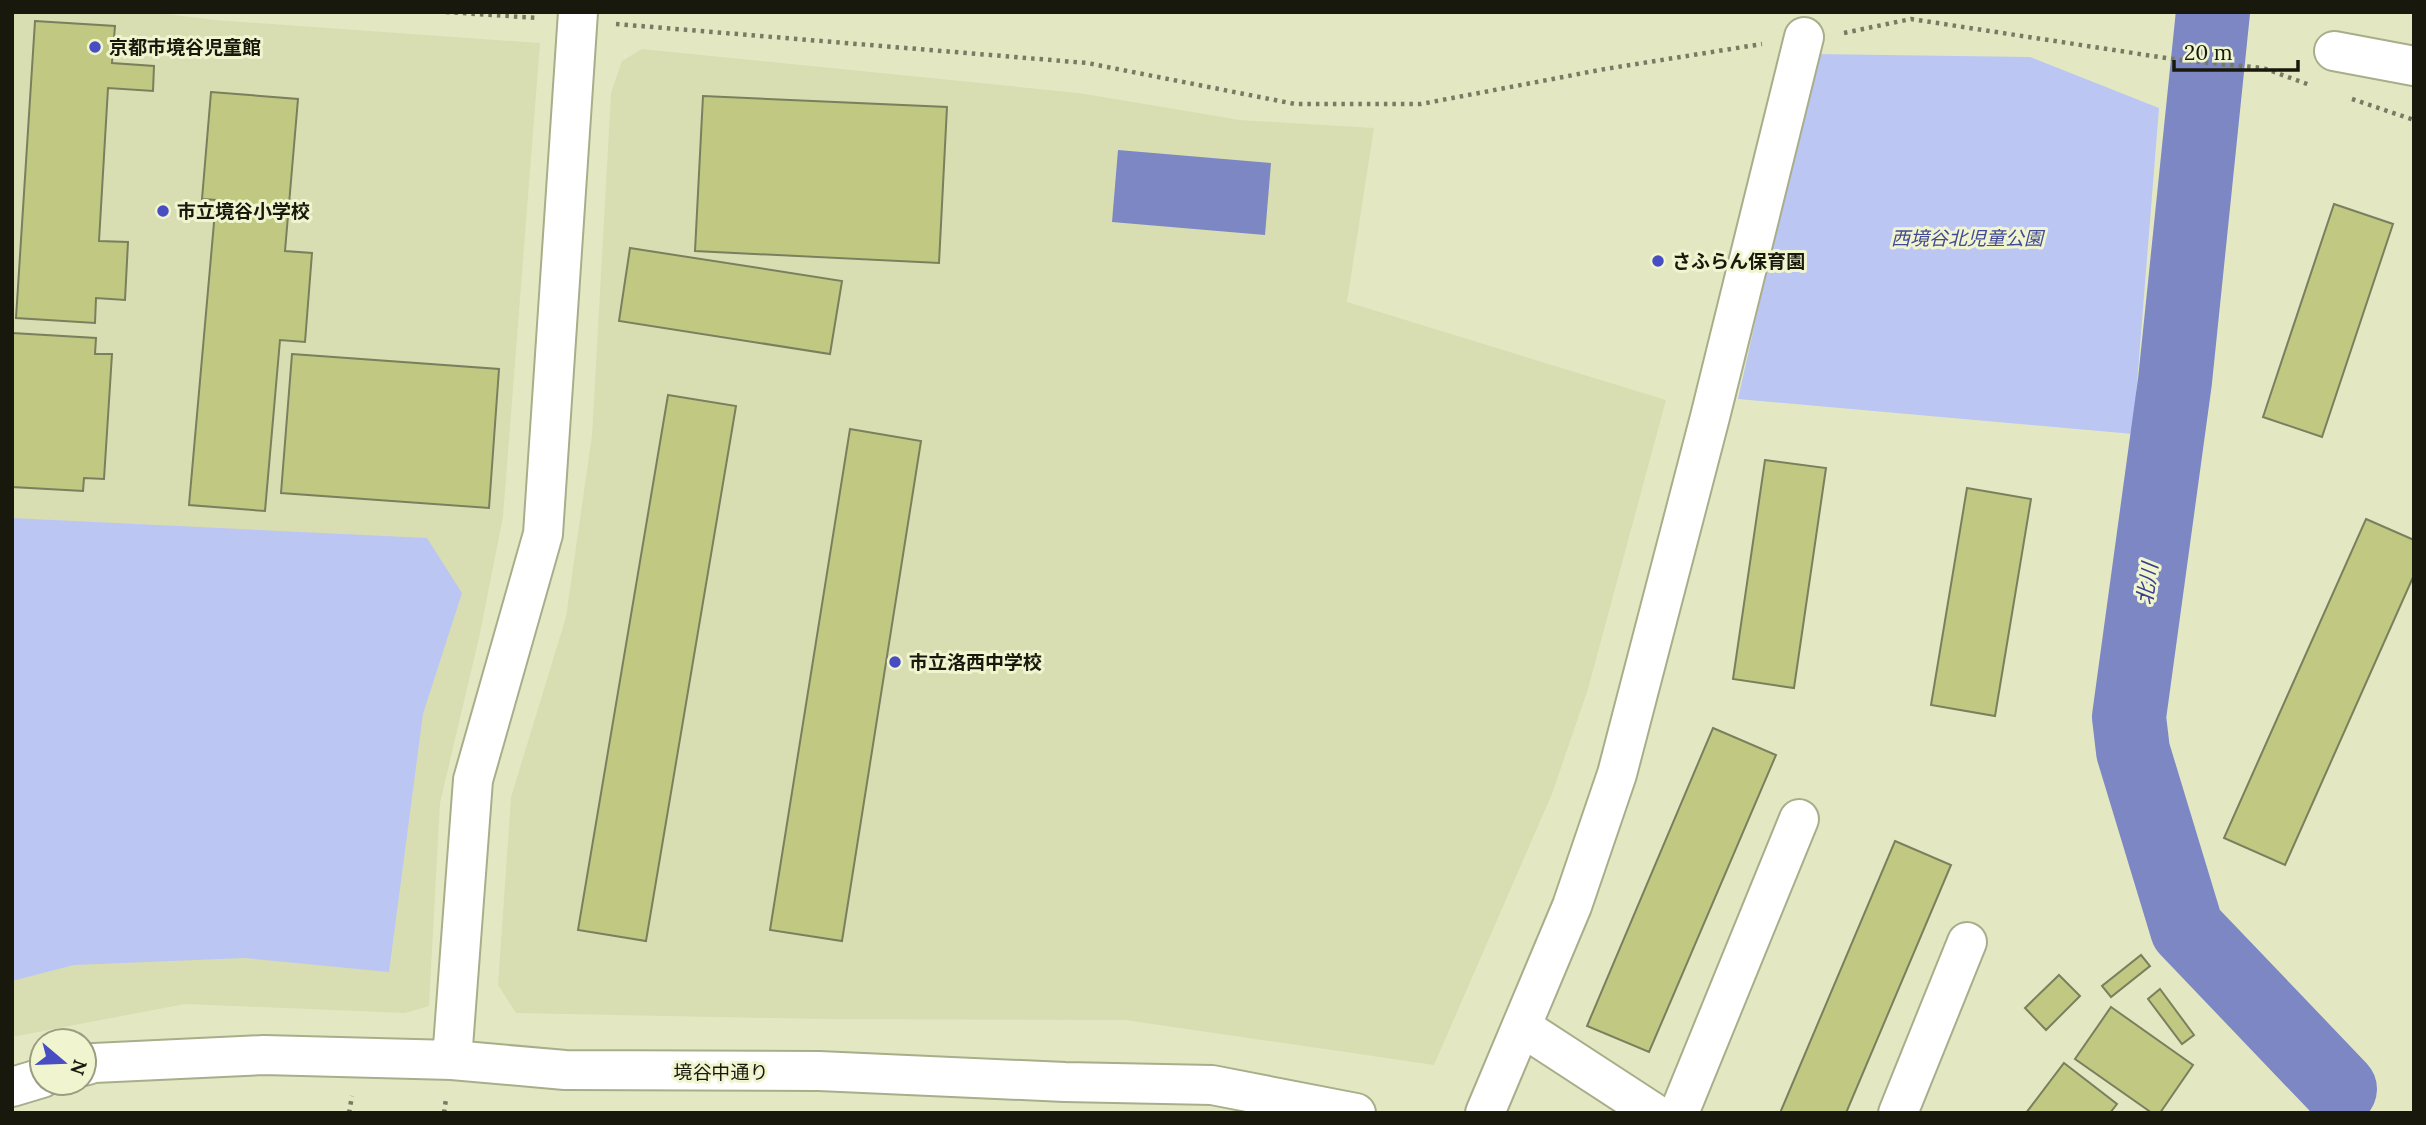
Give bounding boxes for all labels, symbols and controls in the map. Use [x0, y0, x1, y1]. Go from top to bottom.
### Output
scale bar [2174, 28, 2298, 72]
place label: 京都市境谷児童館 [109, 35, 261, 59]
marker: 京都市境谷児童館 [87, 39, 103, 55]
text: 20 m [2184, 39, 2233, 66]
place label: 市立境谷小学校 [177, 199, 310, 223]
marker: 市立境谷小学校 [155, 203, 171, 219]
park label: 西境谷北児童公園 [1891, 226, 2046, 250]
place label: さふらん保育園 [1672, 249, 1805, 273]
marker: さふらん保育園 [1650, 253, 1666, 269]
water label: 北川 [2131, 559, 2164, 607]
place label: 市立洛西中学校 [909, 650, 1042, 674]
marker: 市立洛西中学校 [887, 654, 903, 670]
north arrow [28, 1027, 98, 1097]
text: N [65, 1057, 93, 1079]
street label: 境谷中通り [673, 1060, 769, 1084]

